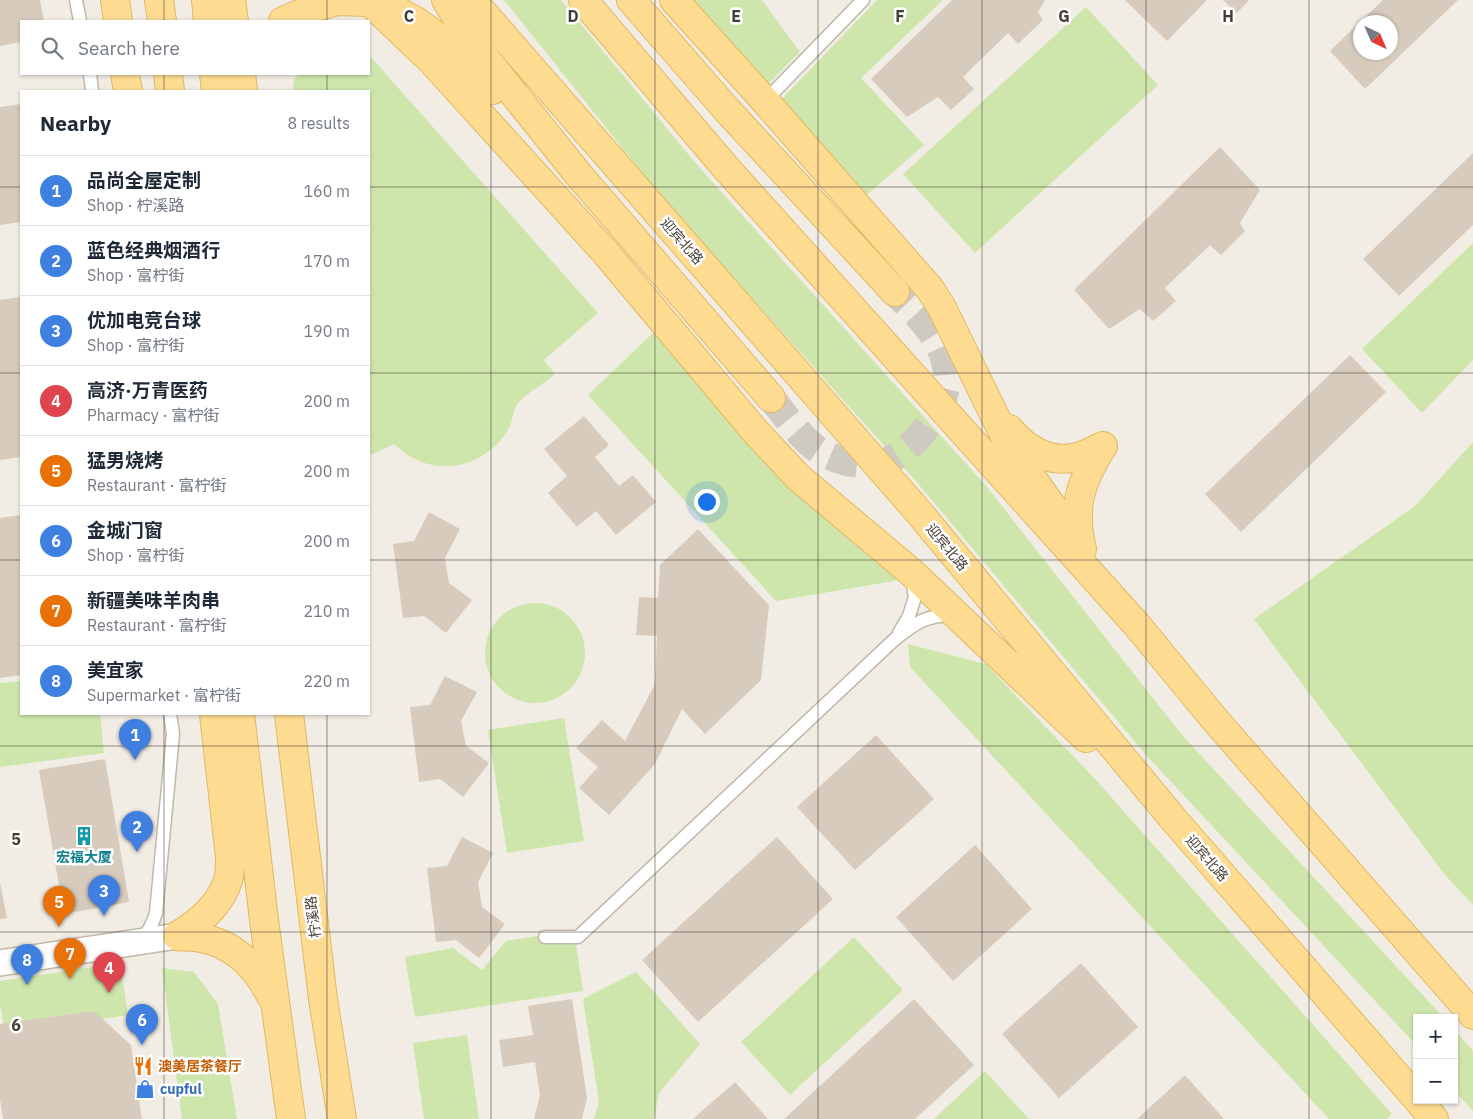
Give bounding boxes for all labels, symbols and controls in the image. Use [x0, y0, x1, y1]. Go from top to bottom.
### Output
text: C [404, 6, 414, 26]
text: D [567, 6, 579, 26]
text: E [731, 6, 741, 26]
text: F [895, 6, 905, 26]
text: G [1058, 6, 1070, 26]
text: H [1222, 6, 1234, 26]
north arrow [1353, 15, 1398, 60]
search box [20, 20, 370, 75]
icon: search [38, 34, 66, 62]
text: Search here [78, 36, 180, 60]
text: Nearby [40, 109, 111, 137]
text: 8 results [287, 113, 350, 133]
text: 品尚全屋定制 [87, 168, 201, 192]
text: 1 [51, 181, 61, 201]
text: 160 m [303, 181, 350, 201]
text: Shop · 柠溪路 [87, 195, 184, 215]
street label: 迎宾北路 [657, 214, 707, 268]
text: 蓝色经典烟酒行 [87, 238, 220, 262]
text: 2 [51, 251, 61, 271]
text: 170 m [303, 251, 350, 271]
text: Shop · 富柠街 [87, 265, 184, 285]
text: 优加电竞台球 [87, 308, 201, 332]
text: 3 [51, 321, 61, 341]
text: 190 m [303, 321, 350, 341]
text: Shop · 富柠街 [87, 335, 184, 355]
text: 高济·万青医药 [87, 378, 208, 402]
text: 4 [51, 391, 61, 411]
text: 200 m [303, 391, 350, 411]
text: Pharmacy · 富柠街 [87, 405, 220, 425]
text: 猛男烧烤 [87, 448, 163, 472]
text: 5 [51, 461, 61, 481]
text: 200 m [303, 461, 350, 481]
text: Restaurant · 富柠街 [87, 475, 227, 495]
your location [694, 489, 720, 515]
text: 金城门窗 [87, 518, 163, 542]
street label: 迎宾北路 [922, 520, 972, 574]
text: 6 [51, 531, 61, 551]
text: 200 m [303, 531, 350, 551]
text: Shop · 富柠街 [87, 545, 184, 565]
text: 新疆美味羊肉串 [87, 588, 220, 612]
text: 7 [51, 601, 61, 621]
text: 210 m [303, 601, 350, 621]
text: Restaurant · 富柠街 [87, 615, 227, 635]
text: 美宜家 [87, 658, 144, 682]
text: 8 [51, 671, 61, 691]
text: 220 m [303, 671, 350, 691]
text: Supermarket · 富柠街 [87, 685, 241, 705]
pin: 1 [119, 719, 151, 760]
pin: 2 [121, 811, 153, 852]
building icon: 宏福大厦 [73, 825, 95, 847]
text: 5 [11, 829, 21, 849]
street label: 迎宾北路 [1182, 831, 1232, 885]
place label: 宏福大厦 [56, 848, 112, 866]
pin: 3 [88, 875, 120, 916]
pin: 5 [43, 886, 75, 927]
street label: 柠溪路 [302, 895, 324, 939]
pin: 7 [54, 938, 86, 979]
pin: 8 [11, 944, 43, 985]
pin: 4 [93, 952, 125, 993]
pin: 6 [126, 1004, 158, 1045]
map controls [1413, 1014, 1458, 1104]
button: + [1413, 1014, 1458, 1059]
text: 6 [11, 1015, 21, 1035]
restaurant icon: 澳美居茶餐厅 [132, 1055, 154, 1077]
place label: 澳美居茶餐厅 [158, 1057, 242, 1075]
button: − [1413, 1059, 1458, 1104]
shop icon: cupful [134, 1078, 156, 1100]
place label: cupful [160, 1080, 202, 1098]

